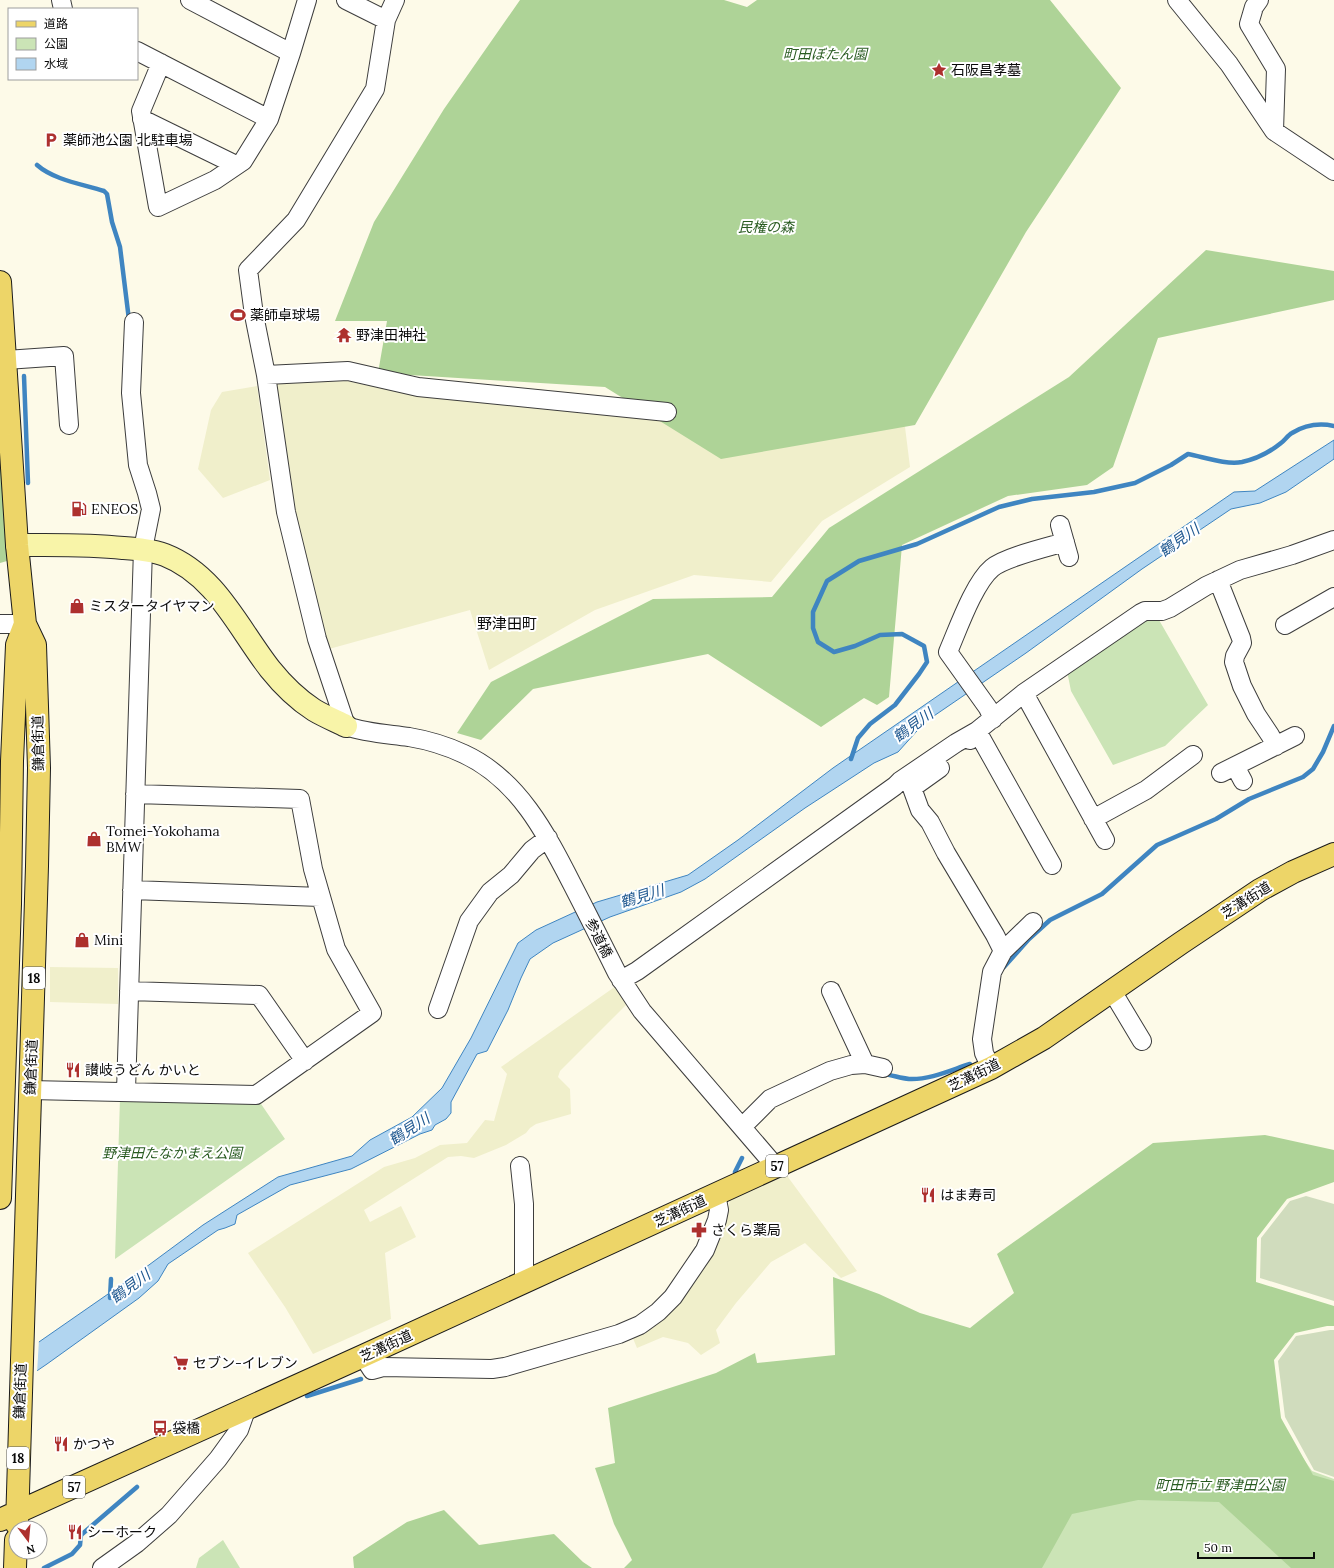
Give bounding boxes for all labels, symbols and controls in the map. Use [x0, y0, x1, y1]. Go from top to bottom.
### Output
legend [8, 8, 138, 80]
text: 道路 [44, 16, 68, 31]
text: 公園 [44, 36, 68, 51]
park label: 町田ぼたん園 [783, 45, 869, 63]
text: 水域 [44, 56, 68, 71]
place icon: 石阪昌孝墓 [930, 61, 948, 79]
place label: 石阪昌孝墓 [951, 61, 1021, 79]
parking icon: 薬師池公園 北駐車場 [42, 131, 60, 149]
place label: 薬師池公園 北駐車場 [63, 131, 193, 149]
park label: 民権の森 [738, 218, 796, 236]
sports icon: 薬師卓球場 [229, 306, 247, 324]
place label: 薬師卓球場 [250, 306, 320, 324]
temple icon: 野津田神社 [335, 326, 353, 344]
place label: 野津田神社 [356, 326, 426, 344]
fuel station icon: ENEOS [70, 500, 88, 518]
place label: ENEOS [91, 500, 138, 518]
water label: 鶴見川 [1155, 518, 1205, 561]
shop icon: ミスタータイヤマン [68, 597, 86, 615]
place label: ミスタータイヤマン [89, 597, 215, 615]
district label: 野津田町 [477, 614, 537, 633]
water label: 鶴見川 [889, 703, 938, 746]
street label: 鎌倉街道 [29, 715, 47, 771]
place label: Tomei-Yokohama BMW [106, 822, 220, 856]
shop icon: Tomei-Yokohama BMW [85, 830, 103, 848]
street label: 芝溝街道 [1217, 878, 1275, 922]
water label: 鶴見川 [618, 880, 668, 912]
street label: 参道橋 [581, 915, 617, 961]
shop icon: Mini [73, 931, 91, 949]
place label: Mini [94, 931, 123, 949]
road number: 18 [23, 967, 45, 989]
street label: 鎌倉街道 [21, 1039, 41, 1095]
street label: 芝溝街道 [945, 1055, 1003, 1095]
restaurant icon: 讃岐うどん かいと [64, 1061, 82, 1079]
place label: 讃岐うどん かいと [85, 1061, 201, 1079]
water label: 鶴見川 [385, 1108, 435, 1149]
park label: 野津田たなかまえ公園 [102, 1144, 244, 1162]
road number: 57 [766, 1155, 788, 1177]
restaurant icon: はま寿司 [919, 1186, 937, 1204]
place label: はま寿司 [940, 1186, 996, 1204]
street label: 芝溝街道 [651, 1191, 709, 1231]
pharmacy icon: さくら薬局 [690, 1221, 708, 1239]
place label: さくら薬局 [711, 1221, 781, 1239]
water label: 鶴見川 [106, 1264, 155, 1307]
street label: 芝溝街道 [357, 1326, 415, 1366]
supermarket icon: セブン-イレブン [172, 1354, 190, 1372]
place label: セブン-イレブン [193, 1354, 298, 1372]
street label: 鎌倉街道 [10, 1363, 30, 1419]
bus stop icon: 袋橋 [151, 1419, 169, 1437]
place label: 袋橋 [172, 1419, 200, 1437]
restaurant icon: かつや [52, 1435, 70, 1453]
place label: かつや [73, 1435, 115, 1453]
road number: 18 [7, 1447, 29, 1469]
road number: 57 [63, 1476, 85, 1498]
park label: 町田市立 野津田公園 [1155, 1476, 1287, 1494]
north arrow [8, 1520, 48, 1560]
restaurant icon: シーホーク [66, 1523, 84, 1541]
place label: シーホーク [87, 1523, 157, 1541]
scale bar [1198, 1534, 1314, 1560]
text: 50 m [1204, 1540, 1232, 1555]
text: N [24, 1542, 37, 1558]

